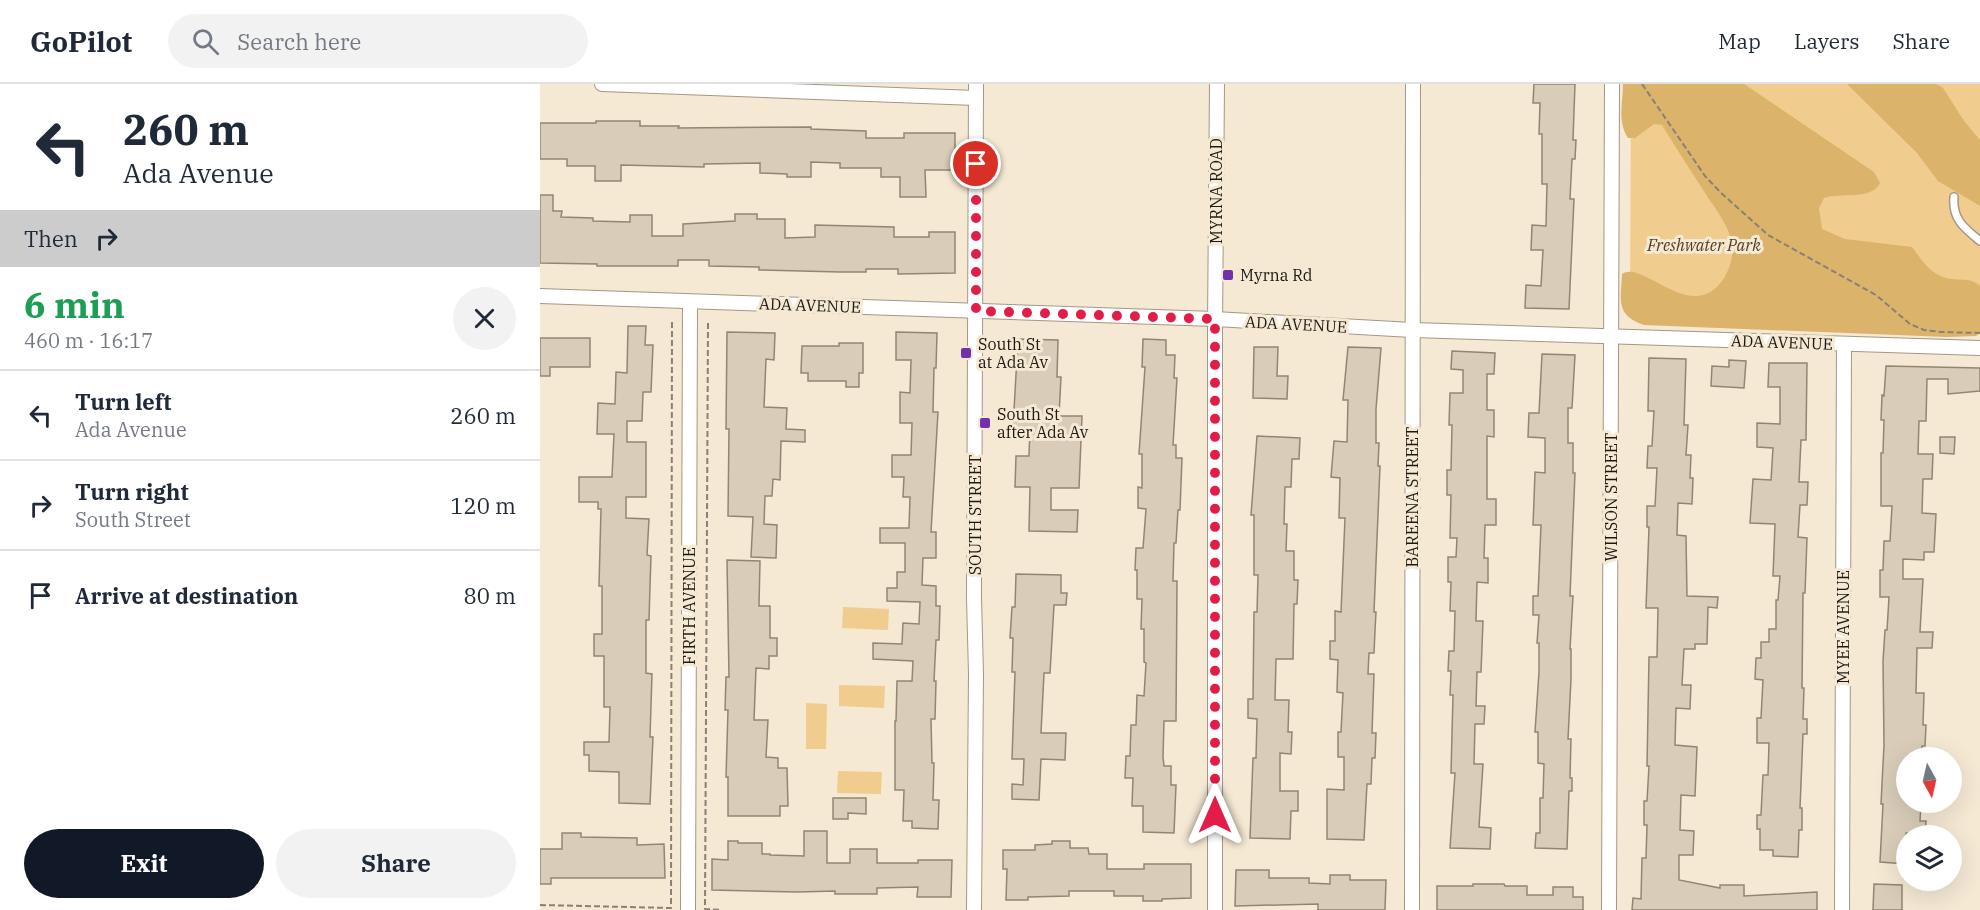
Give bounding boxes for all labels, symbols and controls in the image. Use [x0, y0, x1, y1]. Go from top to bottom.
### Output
search box [168, 14, 588, 68]
text: GoPilot [30, 23, 132, 60]
icon: search [189, 25, 222, 58]
text: Search here [237, 27, 361, 56]
text: Map [1718, 27, 1761, 55]
text: Layers [1794, 27, 1860, 55]
text: Share [1893, 27, 1950, 55]
text: 260 m [123, 102, 249, 157]
icon: left [24, 108, 102, 186]
pin [950, 138, 1001, 189]
street label: MYRNA ROAD [1206, 138, 1226, 244]
icon: arrive [959, 147, 992, 180]
text: Ada Avenue [123, 155, 274, 190]
icon: right [90, 222, 123, 255]
text: Then [24, 224, 78, 253]
park label: Freshwater Park [1646, 235, 1761, 255]
place label: Myrna Rd [1240, 265, 1313, 285]
marker: Myrna Rd [1221, 268, 1235, 282]
text: 6 min [24, 281, 125, 328]
button: close [453, 287, 516, 350]
street label: ADA AVENUE [759, 293, 861, 317]
street label: ADA AVENUE [1244, 311, 1348, 337]
text: 460 m · 16:17 [24, 327, 153, 354]
street label: ADA AVENUE [1731, 330, 1833, 354]
place label: South St at Ada Av [978, 334, 1049, 372]
marker: South St at Ada Av [959, 346, 973, 360]
text: Turn left [75, 387, 171, 416]
icon: left [24, 399, 57, 432]
text: 260 m [450, 401, 516, 430]
place label: South St after Ada Av [997, 404, 1089, 442]
text: Ada Avenue [75, 416, 187, 443]
marker: South St after Ada Av [978, 416, 992, 430]
street label: BAREENA STREET [1402, 427, 1422, 567]
street label: WILSON STREET [1601, 433, 1621, 561]
street label: SOUTH STREET [965, 455, 985, 575]
text: Turn right [75, 477, 189, 506]
icon: right [24, 489, 57, 522]
text: 120 m [450, 491, 516, 520]
text: South Street [75, 506, 191, 533]
street label: FIRTH AVENUE [679, 547, 699, 665]
street label: MYEE AVENUE [1833, 570, 1853, 684]
icon: arrive [24, 579, 57, 612]
text: Arrive at destination [75, 581, 298, 610]
text: 80 m [464, 581, 516, 610]
north arrow [1896, 747, 1962, 813]
map controls [1896, 747, 1962, 891]
position arrow [1183, 783, 1247, 847]
button: layers [1896, 825, 1962, 891]
button: Exit [24, 829, 264, 898]
button: Share [276, 829, 516, 898]

